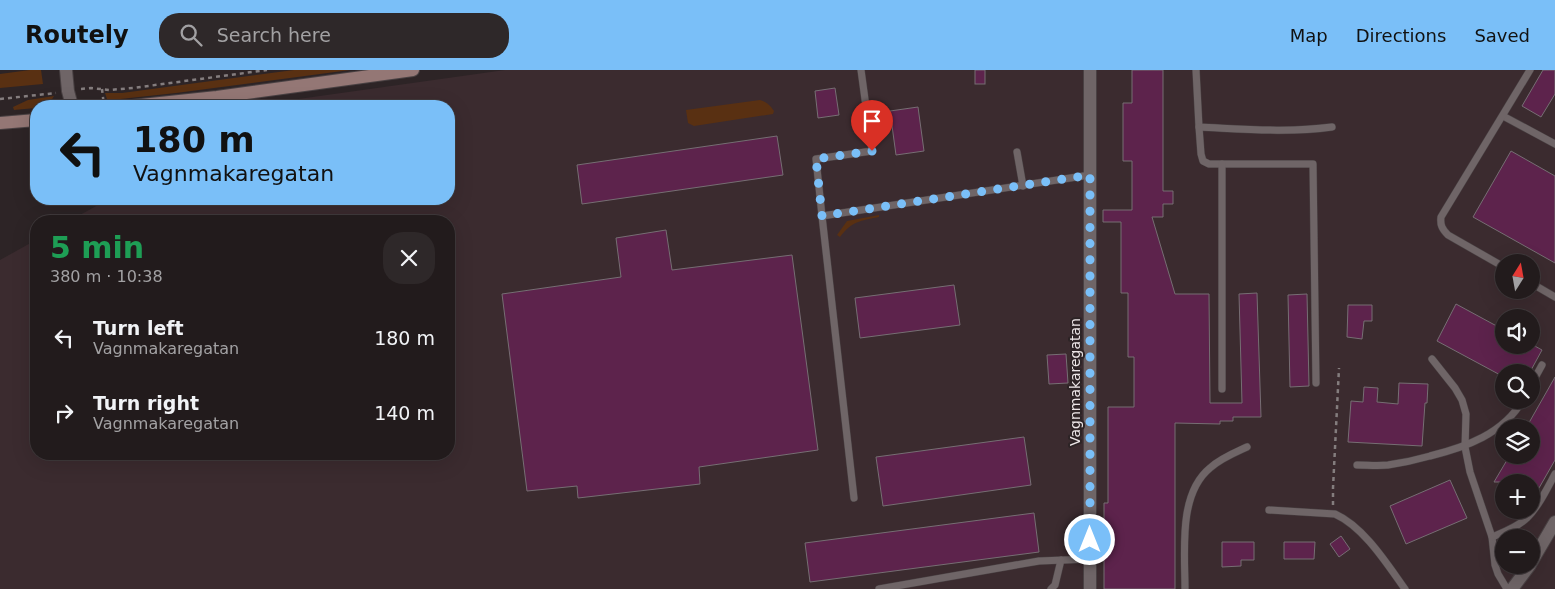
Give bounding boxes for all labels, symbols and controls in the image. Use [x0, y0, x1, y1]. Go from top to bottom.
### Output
search box [159, 13, 509, 58]
text: Routely [25, 21, 129, 49]
icon: search [177, 21, 205, 49]
text: Search here [217, 24, 331, 46]
text: Map [1290, 25, 1328, 46]
text: Directions [1356, 25, 1446, 46]
text: Saved [1474, 25, 1530, 46]
pin [851, 100, 893, 151]
icon: arrive [858, 107, 886, 135]
icon: left [50, 120, 115, 185]
text: 180 m [133, 120, 255, 160]
text: Vagnmakaregatan [133, 161, 334, 186]
text: 5 min [50, 230, 144, 265]
button: close [383, 232, 435, 284]
north arrow [1495, 254, 1540, 299]
map controls [1495, 254, 1540, 574]
text: 380 m · 10:38 [50, 267, 163, 286]
button: sound [1495, 309, 1540, 354]
text: Turn left [93, 317, 184, 339]
street label: Vagnmakaregatan [1067, 318, 1083, 446]
icon: left [50, 324, 78, 352]
text: 180 m [374, 327, 435, 349]
text: Vagnmakaregatan [93, 339, 239, 358]
button: search [1495, 364, 1540, 409]
text: Turn right [93, 392, 199, 414]
icon: right [50, 399, 78, 427]
text: 140 m [374, 402, 435, 424]
text: Vagnmakaregatan [93, 414, 239, 433]
button: layers [1495, 419, 1540, 464]
button: + [1495, 474, 1540, 519]
position arrow [1063, 513, 1115, 565]
button: − [1495, 529, 1540, 574]

